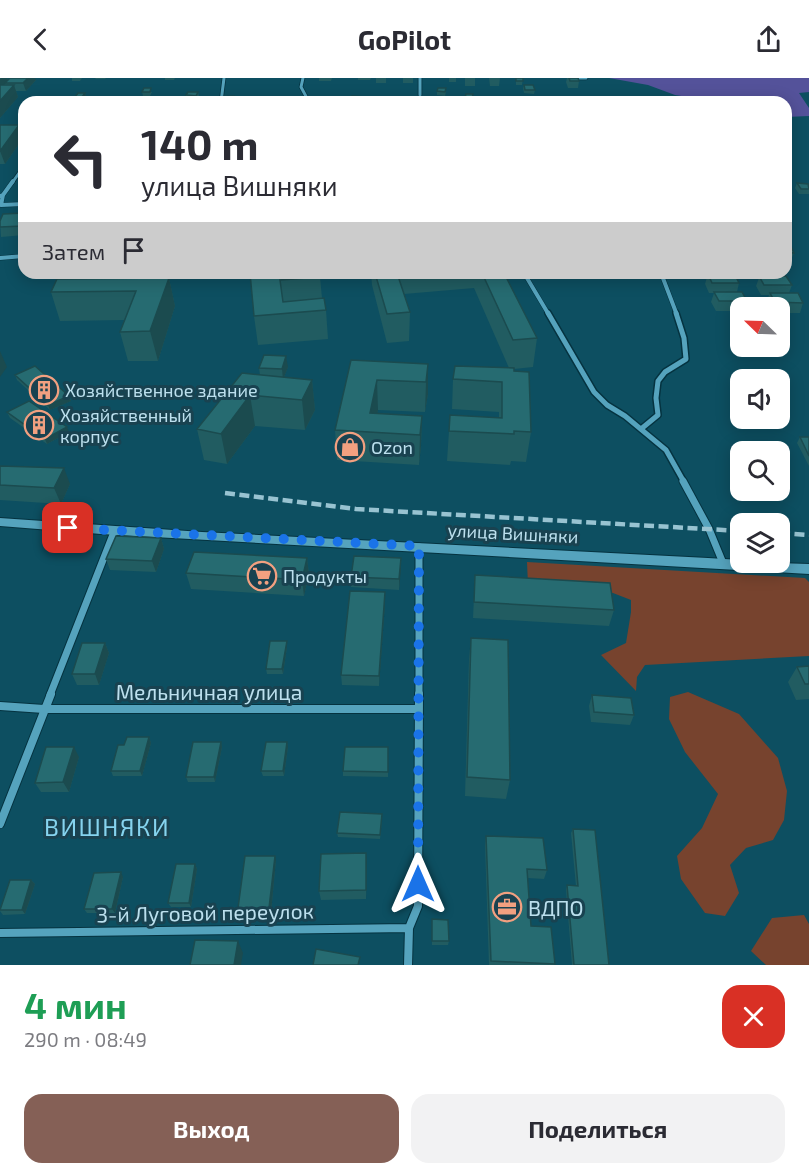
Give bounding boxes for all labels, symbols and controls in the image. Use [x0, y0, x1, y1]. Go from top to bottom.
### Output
icon: back [24, 23, 57, 56]
text: GoPilot [358, 23, 451, 55]
icon: share [752, 23, 785, 56]
text: 140 m [141, 118, 258, 168]
icon: left [42, 120, 120, 198]
text: улица Вишняки [141, 169, 337, 201]
icon: arrive [117, 234, 150, 267]
text: Затем [42, 238, 105, 264]
north arrow [730, 297, 790, 357]
map controls [730, 297, 790, 573]
button: sound [730, 369, 790, 429]
building icon: Хозяйственное здание [28, 374, 60, 406]
place label: Хозяйственное здание [65, 379, 258, 401]
place label: Хозяйственный корпус [60, 404, 192, 447]
building icon: Хозяйственный корпус [23, 409, 55, 441]
shop icon: Ozon [334, 431, 366, 463]
place label: Ozon [371, 436, 413, 458]
button: search [730, 441, 790, 501]
pin [42, 502, 93, 553]
icon: arrive [51, 511, 84, 544]
button: layers [730, 513, 790, 573]
street label: улица Вишняки [447, 519, 579, 547]
supermarket icon: Продукты [246, 560, 278, 592]
place label: Продукты [283, 565, 367, 587]
street label: Мельничная улица [116, 679, 302, 705]
district label: ВИШНЯКИ [44, 812, 170, 841]
position arrow [386, 852, 450, 916]
office icon: ВДПО [491, 891, 523, 923]
place label: ВДПО [528, 895, 584, 920]
street label: 3-й Луговой переулок [96, 898, 314, 927]
text: 4 мин [24, 983, 127, 1026]
button: close [722, 985, 785, 1048]
text: 290 m · 08:49 [24, 1027, 147, 1051]
button: Выход [24, 1094, 399, 1163]
button: Поделиться [411, 1094, 785, 1163]

